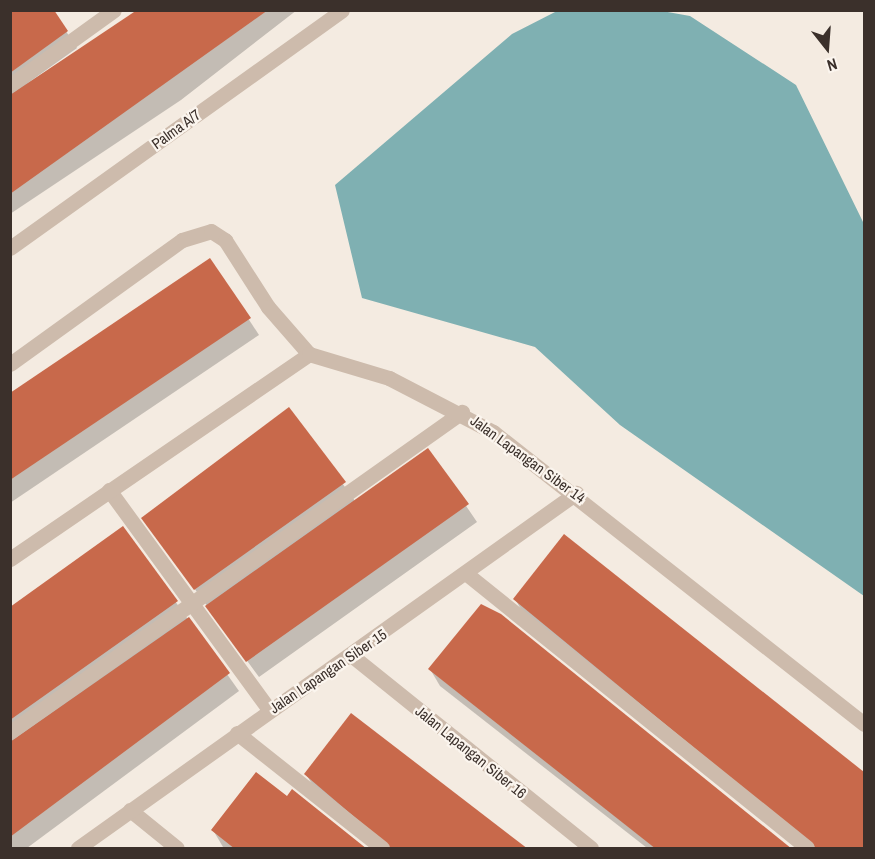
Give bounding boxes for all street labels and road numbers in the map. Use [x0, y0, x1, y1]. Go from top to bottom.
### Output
street label: Palma A/7 [148, 105, 204, 153]
street label: Jalan Lapangan Siber 14 [467, 411, 589, 507]
street label: Jalan Lapangan Siber 15 [266, 625, 390, 717]
street label: Jalan Lapangan Siber 16 [412, 702, 530, 802]

